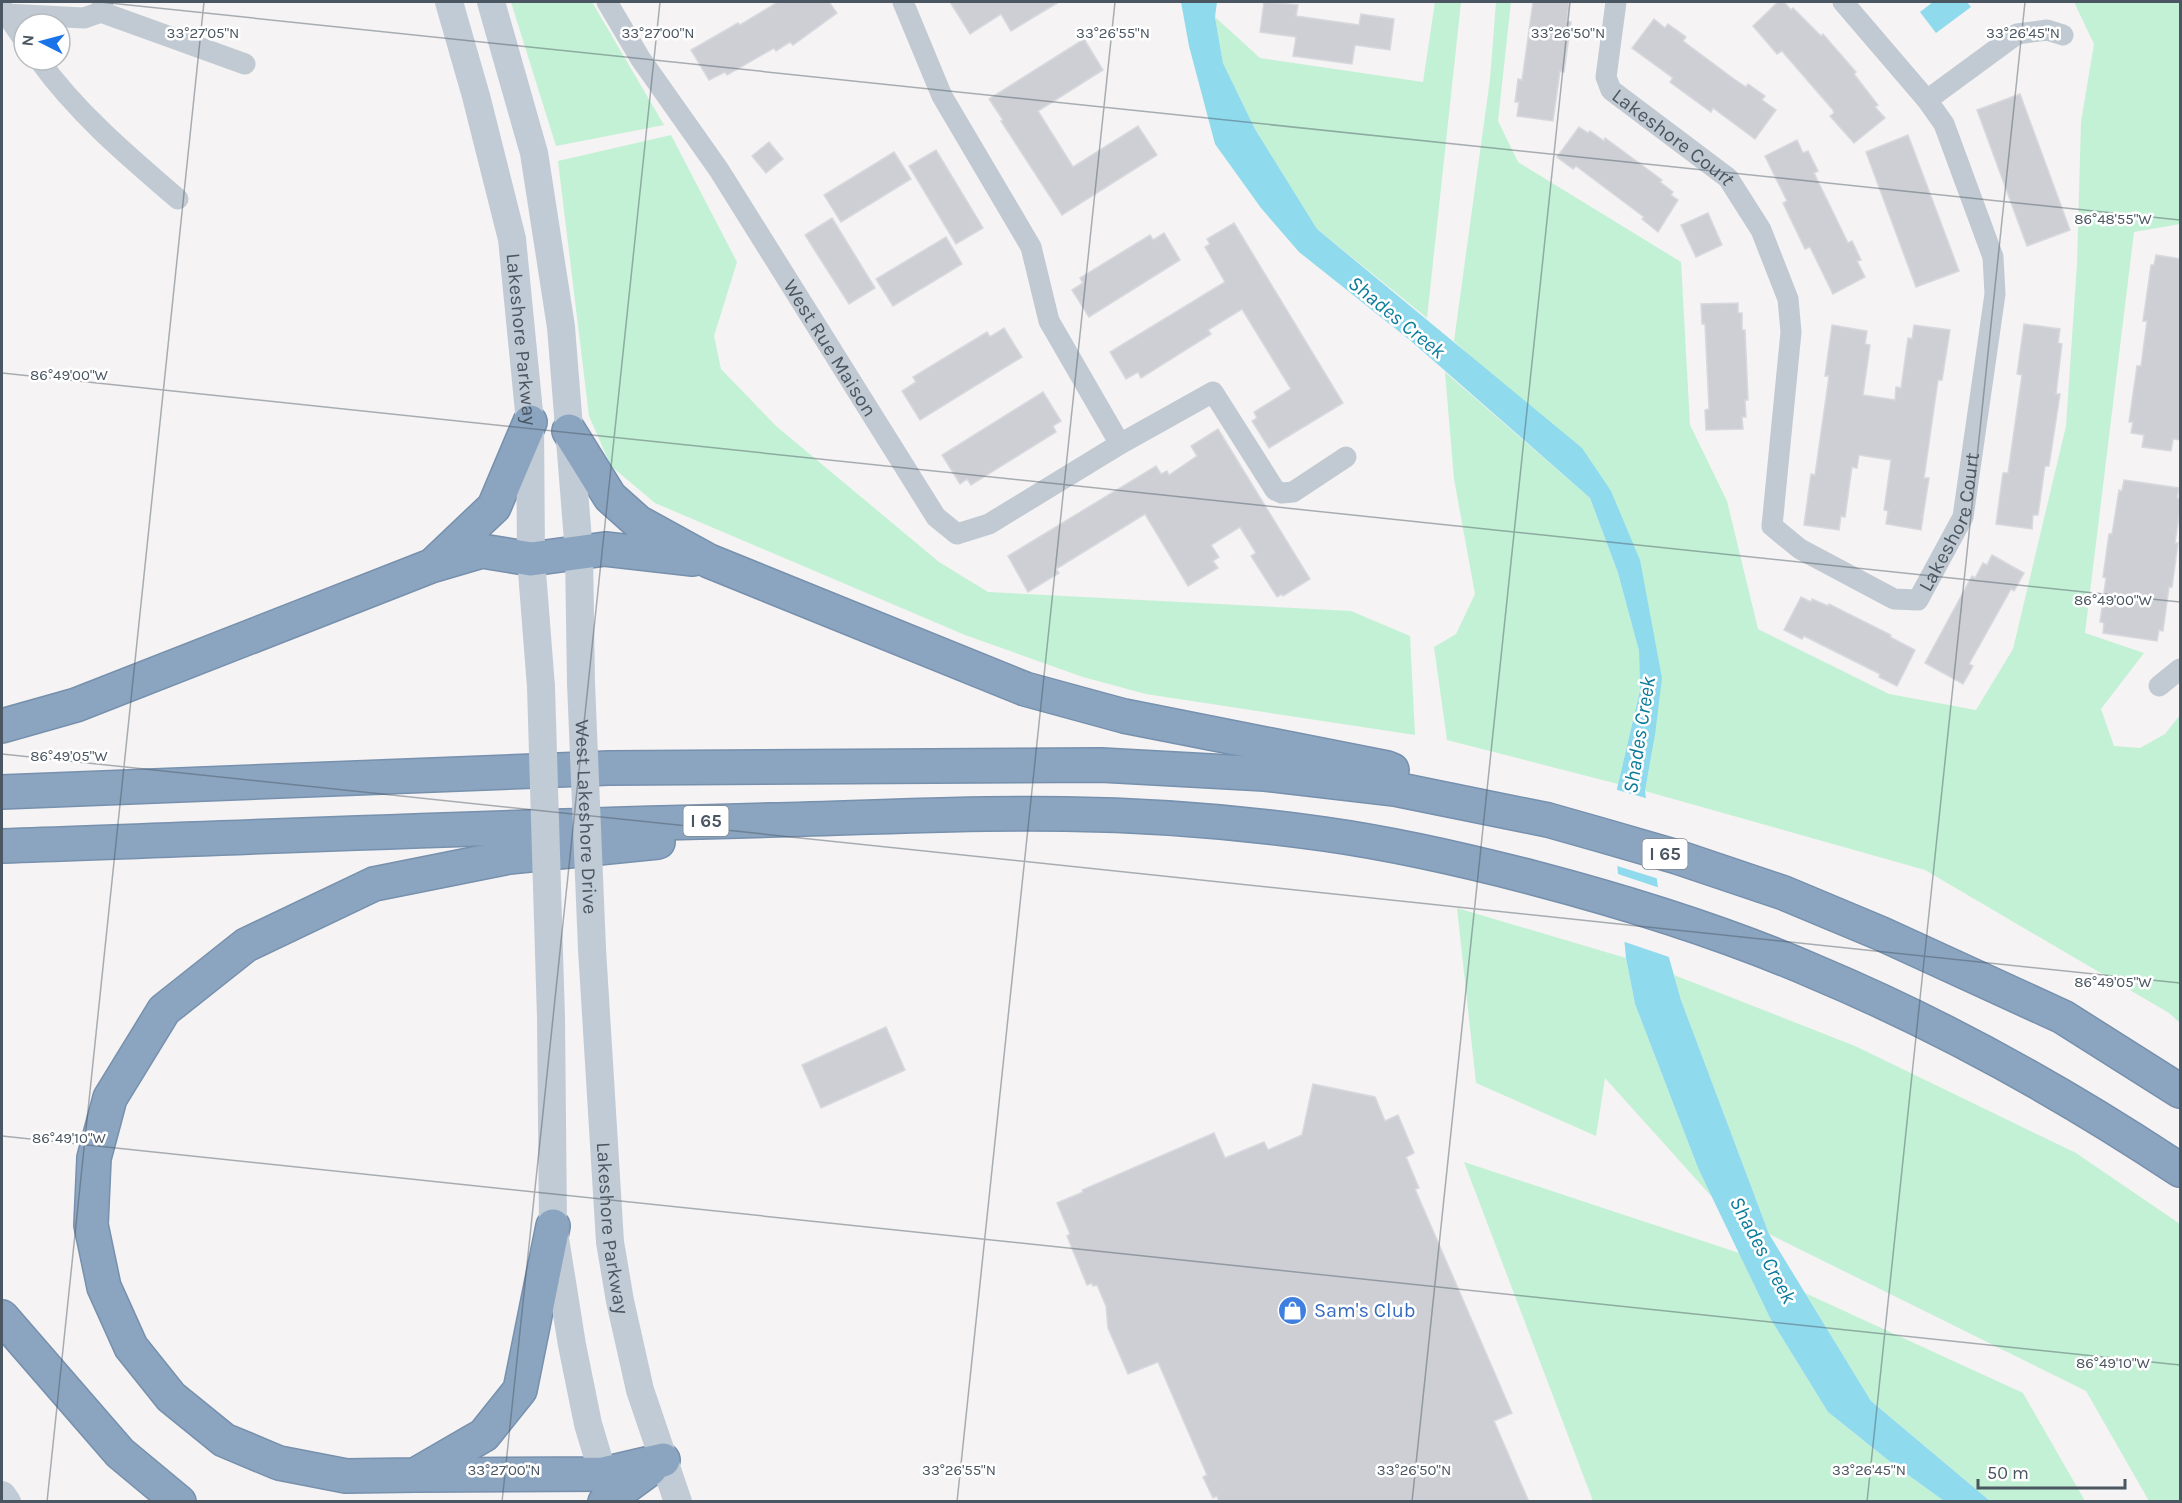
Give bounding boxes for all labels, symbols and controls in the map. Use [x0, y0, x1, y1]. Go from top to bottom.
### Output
north arrow [12, 12, 72, 72]
text: 33°27'05"N [167, 24, 239, 42]
text: 33°27'00"N [621, 24, 695, 42]
text: 33°26'55"N [1076, 24, 1150, 42]
text: 33°26'50"N [1531, 24, 1605, 42]
text: 33°26'45"N [1986, 24, 2060, 42]
text: N [18, 34, 38, 47]
street label: Lakeshore Court [1607, 84, 1741, 190]
text: 86°48'55"W [2074, 210, 2152, 228]
street label: Lakeshore Parkway [501, 252, 541, 427]
water label: Shades Creek [1344, 271, 1451, 364]
street label: West Rue Maison [778, 276, 881, 421]
text: 86°49'00"W [30, 366, 108, 384]
street label: Lakeshore Court [1914, 451, 1984, 596]
text: 86°49'00"W [2074, 591, 2152, 609]
water label: Shades Creek [1618, 675, 1660, 795]
street label: West Lakeshore Drive [571, 719, 602, 915]
text: 86°49'05"W [30, 747, 108, 765]
road number: I 65 [684, 806, 728, 836]
road number: I 65 [1642, 839, 1688, 869]
text: 86°49'05"W [2074, 973, 2152, 991]
text: 86°49'10"W [32, 1129, 107, 1147]
street label: Lakeshore Parkway [592, 1141, 634, 1317]
water label: Shades Creek [1725, 1192, 1801, 1308]
shop icon: Sam's Club [1277, 1294, 1309, 1326]
place label: Sam's Club [1314, 1299, 1416, 1322]
text: 86°49'10"W [2076, 1354, 2151, 1372]
scale bar [1978, 1452, 2125, 1490]
text: 33°27'00"N [467, 1461, 541, 1479]
text: 33°26'55"N [922, 1461, 996, 1479]
text: 33°26'50"N [1377, 1461, 1451, 1479]
text: 33°26'45"N [1832, 1461, 1906, 1479]
text: 50 m [1987, 1462, 2029, 1484]

